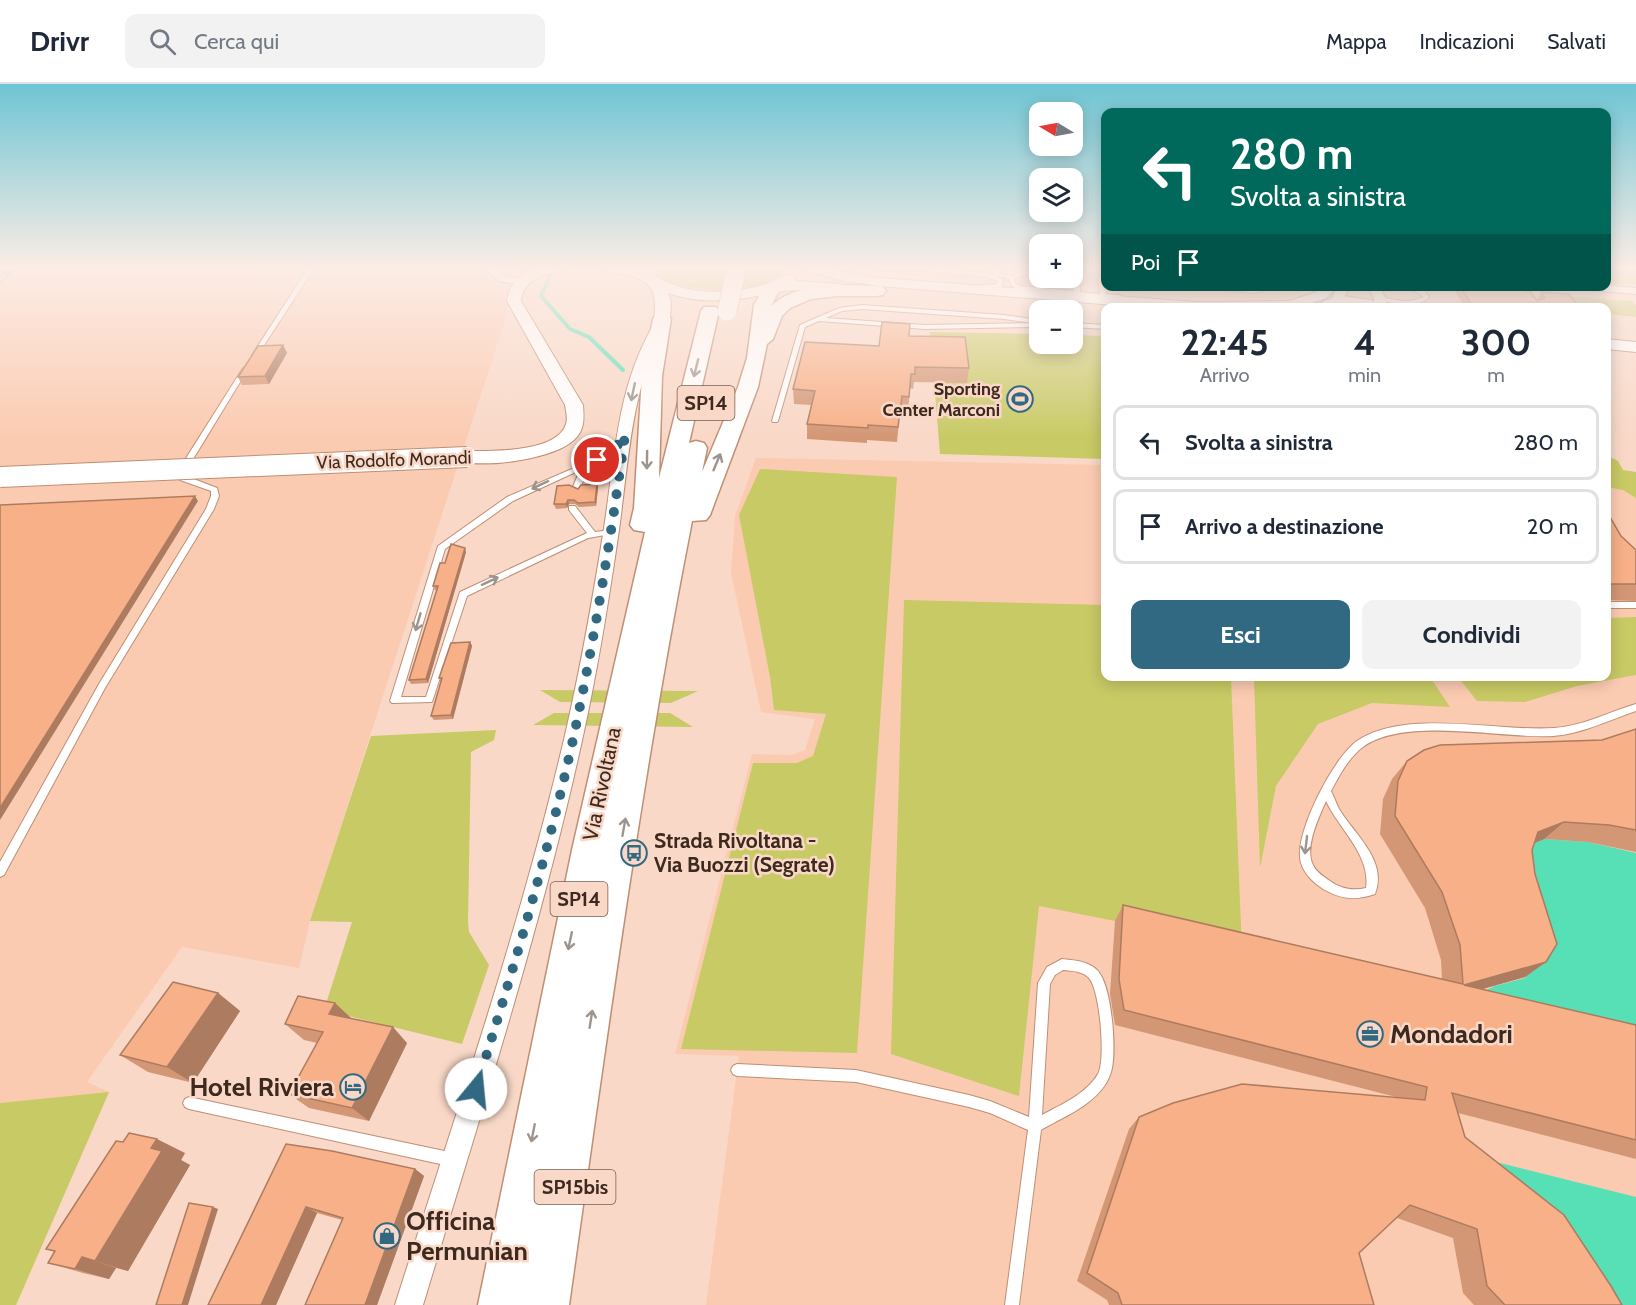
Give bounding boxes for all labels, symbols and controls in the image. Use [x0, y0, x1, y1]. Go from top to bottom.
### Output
search box [125, 14, 545, 68]
text: Drivr [30, 24, 89, 58]
icon: search [146, 25, 179, 58]
text: Cerca qui [194, 28, 279, 55]
text: Mappa [1326, 29, 1387, 54]
text: Indicazioni [1420, 29, 1514, 54]
text: Salvati [1547, 29, 1606, 54]
north arrow [1029, 102, 1083, 156]
map controls [1029, 102, 1083, 354]
text: 280 m [1230, 128, 1353, 180]
icon: left [1131, 132, 1209, 210]
button: layers [1029, 168, 1083, 222]
text: Svolta a sinistra [1230, 180, 1406, 213]
button: + [1029, 234, 1083, 288]
icon: arrive [1172, 246, 1205, 279]
text: Poi [1131, 249, 1160, 276]
button: − [1029, 300, 1083, 354]
text: 22:45 [1181, 320, 1269, 364]
text: 4 [1354, 320, 1376, 364]
text: 300 [1461, 320, 1531, 364]
one-way arrow [690, 358, 702, 377]
text: Arrivo [1200, 363, 1250, 387]
text: min [1348, 363, 1381, 387]
text: m [1487, 363, 1505, 387]
place label: Sporting Center Marconi [882, 378, 1000, 421]
one-way arrow [627, 382, 638, 402]
sports icon: Sporting Center Marconi [1005, 384, 1035, 414]
road number: SP14 [678, 386, 734, 420]
icon: left [1134, 426, 1167, 459]
text: Svolta a sinistra [1185, 429, 1333, 456]
text: 280 m [1514, 429, 1578, 456]
pin [571, 434, 622, 485]
icon: arrive [580, 443, 613, 476]
street label: Via Rodolfo Morandi [316, 446, 472, 474]
one-way arrow [641, 450, 653, 470]
one-way arrow [712, 453, 723, 471]
one-way arrow [531, 480, 549, 492]
icon: arrive [1134, 510, 1167, 543]
text: Arrivo a destinazione [1185, 513, 1383, 540]
text: 20 m [1527, 513, 1578, 540]
one-way arrow [481, 575, 499, 587]
button: Esci [1131, 600, 1350, 669]
button: Condividi [1362, 600, 1581, 669]
one-way arrow [412, 612, 423, 631]
street label: Via Rivoltana [577, 725, 626, 843]
one-way arrow [619, 817, 630, 837]
place label: Strada Rivoltana - Via Buozzi (Segrate) [654, 828, 835, 877]
one-way arrow [1300, 835, 1311, 855]
bus stop icon: Strada Rivoltana - Via Buozzi (Segrate) [619, 838, 649, 868]
road number: SP14 [550, 882, 608, 916]
one-way arrow [564, 931, 575, 951]
one-way arrow [586, 1010, 597, 1029]
place label: Mondadori [1390, 1018, 1513, 1050]
office icon: Mondadori [1355, 1019, 1385, 1049]
position arrow [444, 1057, 508, 1121]
place label: Hotel Riviera [189, 1071, 334, 1103]
hotel icon: Hotel Riviera [338, 1072, 368, 1102]
one-way arrow [527, 1123, 538, 1142]
road number: SP15bis [534, 1170, 616, 1204]
place label: Officina Permunian [406, 1205, 528, 1267]
shop icon: Officina Permunian [372, 1221, 402, 1251]

